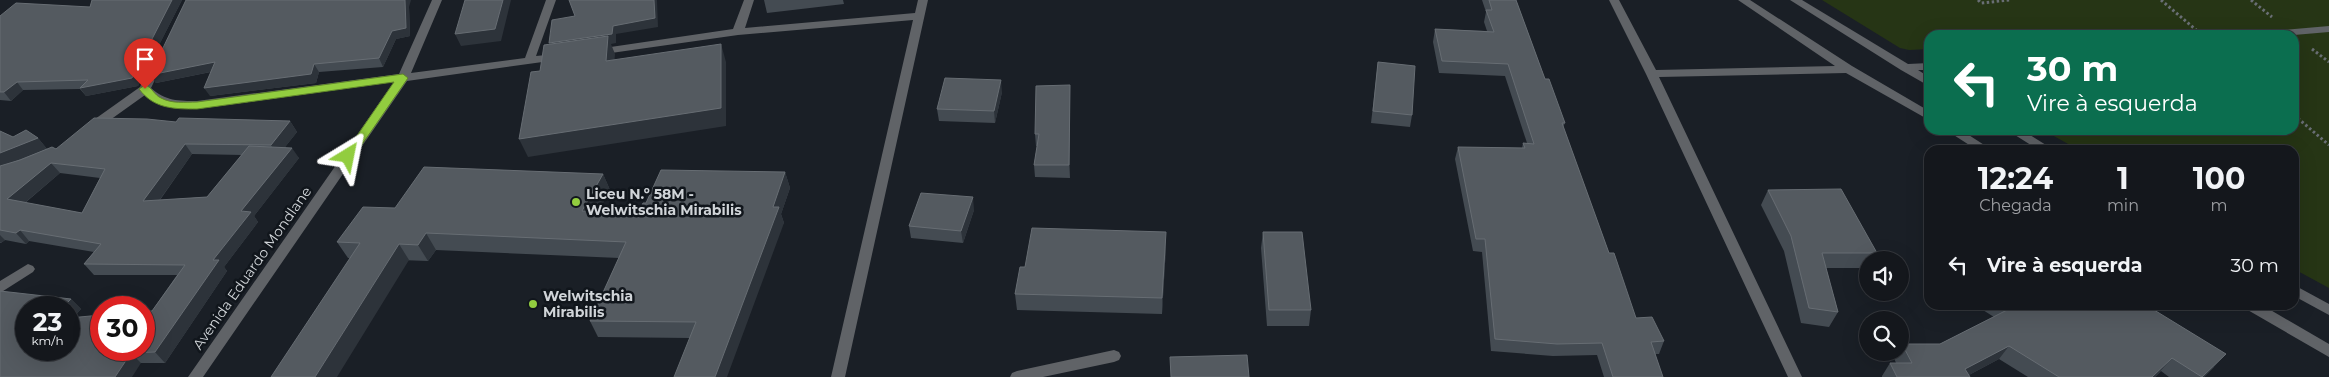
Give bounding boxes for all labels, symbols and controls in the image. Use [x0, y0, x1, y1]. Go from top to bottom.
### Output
pin [124, 38, 166, 89]
icon: arrive [131, 45, 159, 73]
text: 30 m [2027, 47, 2118, 90]
icon: left [1944, 50, 2009, 115]
text: Vire à esquerda [2027, 90, 2198, 117]
position arrow [321, 129, 373, 181]
text: 12:24 [1978, 160, 2053, 197]
text: 1 [2117, 160, 2129, 197]
text: 100 [2193, 160, 2245, 197]
street label: Avenida Eduardo Mondlane [189, 183, 315, 353]
place label: Liceu N.º 58M - Welwitschia Mirabilis [586, 185, 742, 219]
marker: Liceu N.º 58M - Welwitschia Mirabilis [570, 196, 582, 208]
text: Chegada [1979, 196, 2052, 215]
text: min [2107, 196, 2139, 215]
text: m [2211, 196, 2227, 215]
map controls [1859, 251, 1909, 361]
button: sound [1859, 251, 1909, 301]
icon: left [1944, 251, 1972, 279]
text: Vire à esquerda [1987, 254, 2142, 277]
text: 30 m [2231, 254, 2279, 277]
place label: Welwitschia Mirabilis [543, 287, 633, 321]
speed limit sign: 30 [90, 296, 155, 361]
marker: Welwitschia Mirabilis [527, 298, 539, 310]
text: 23 [33, 307, 62, 337]
button: search [1859, 311, 1909, 361]
text: km/h [31, 333, 64, 348]

